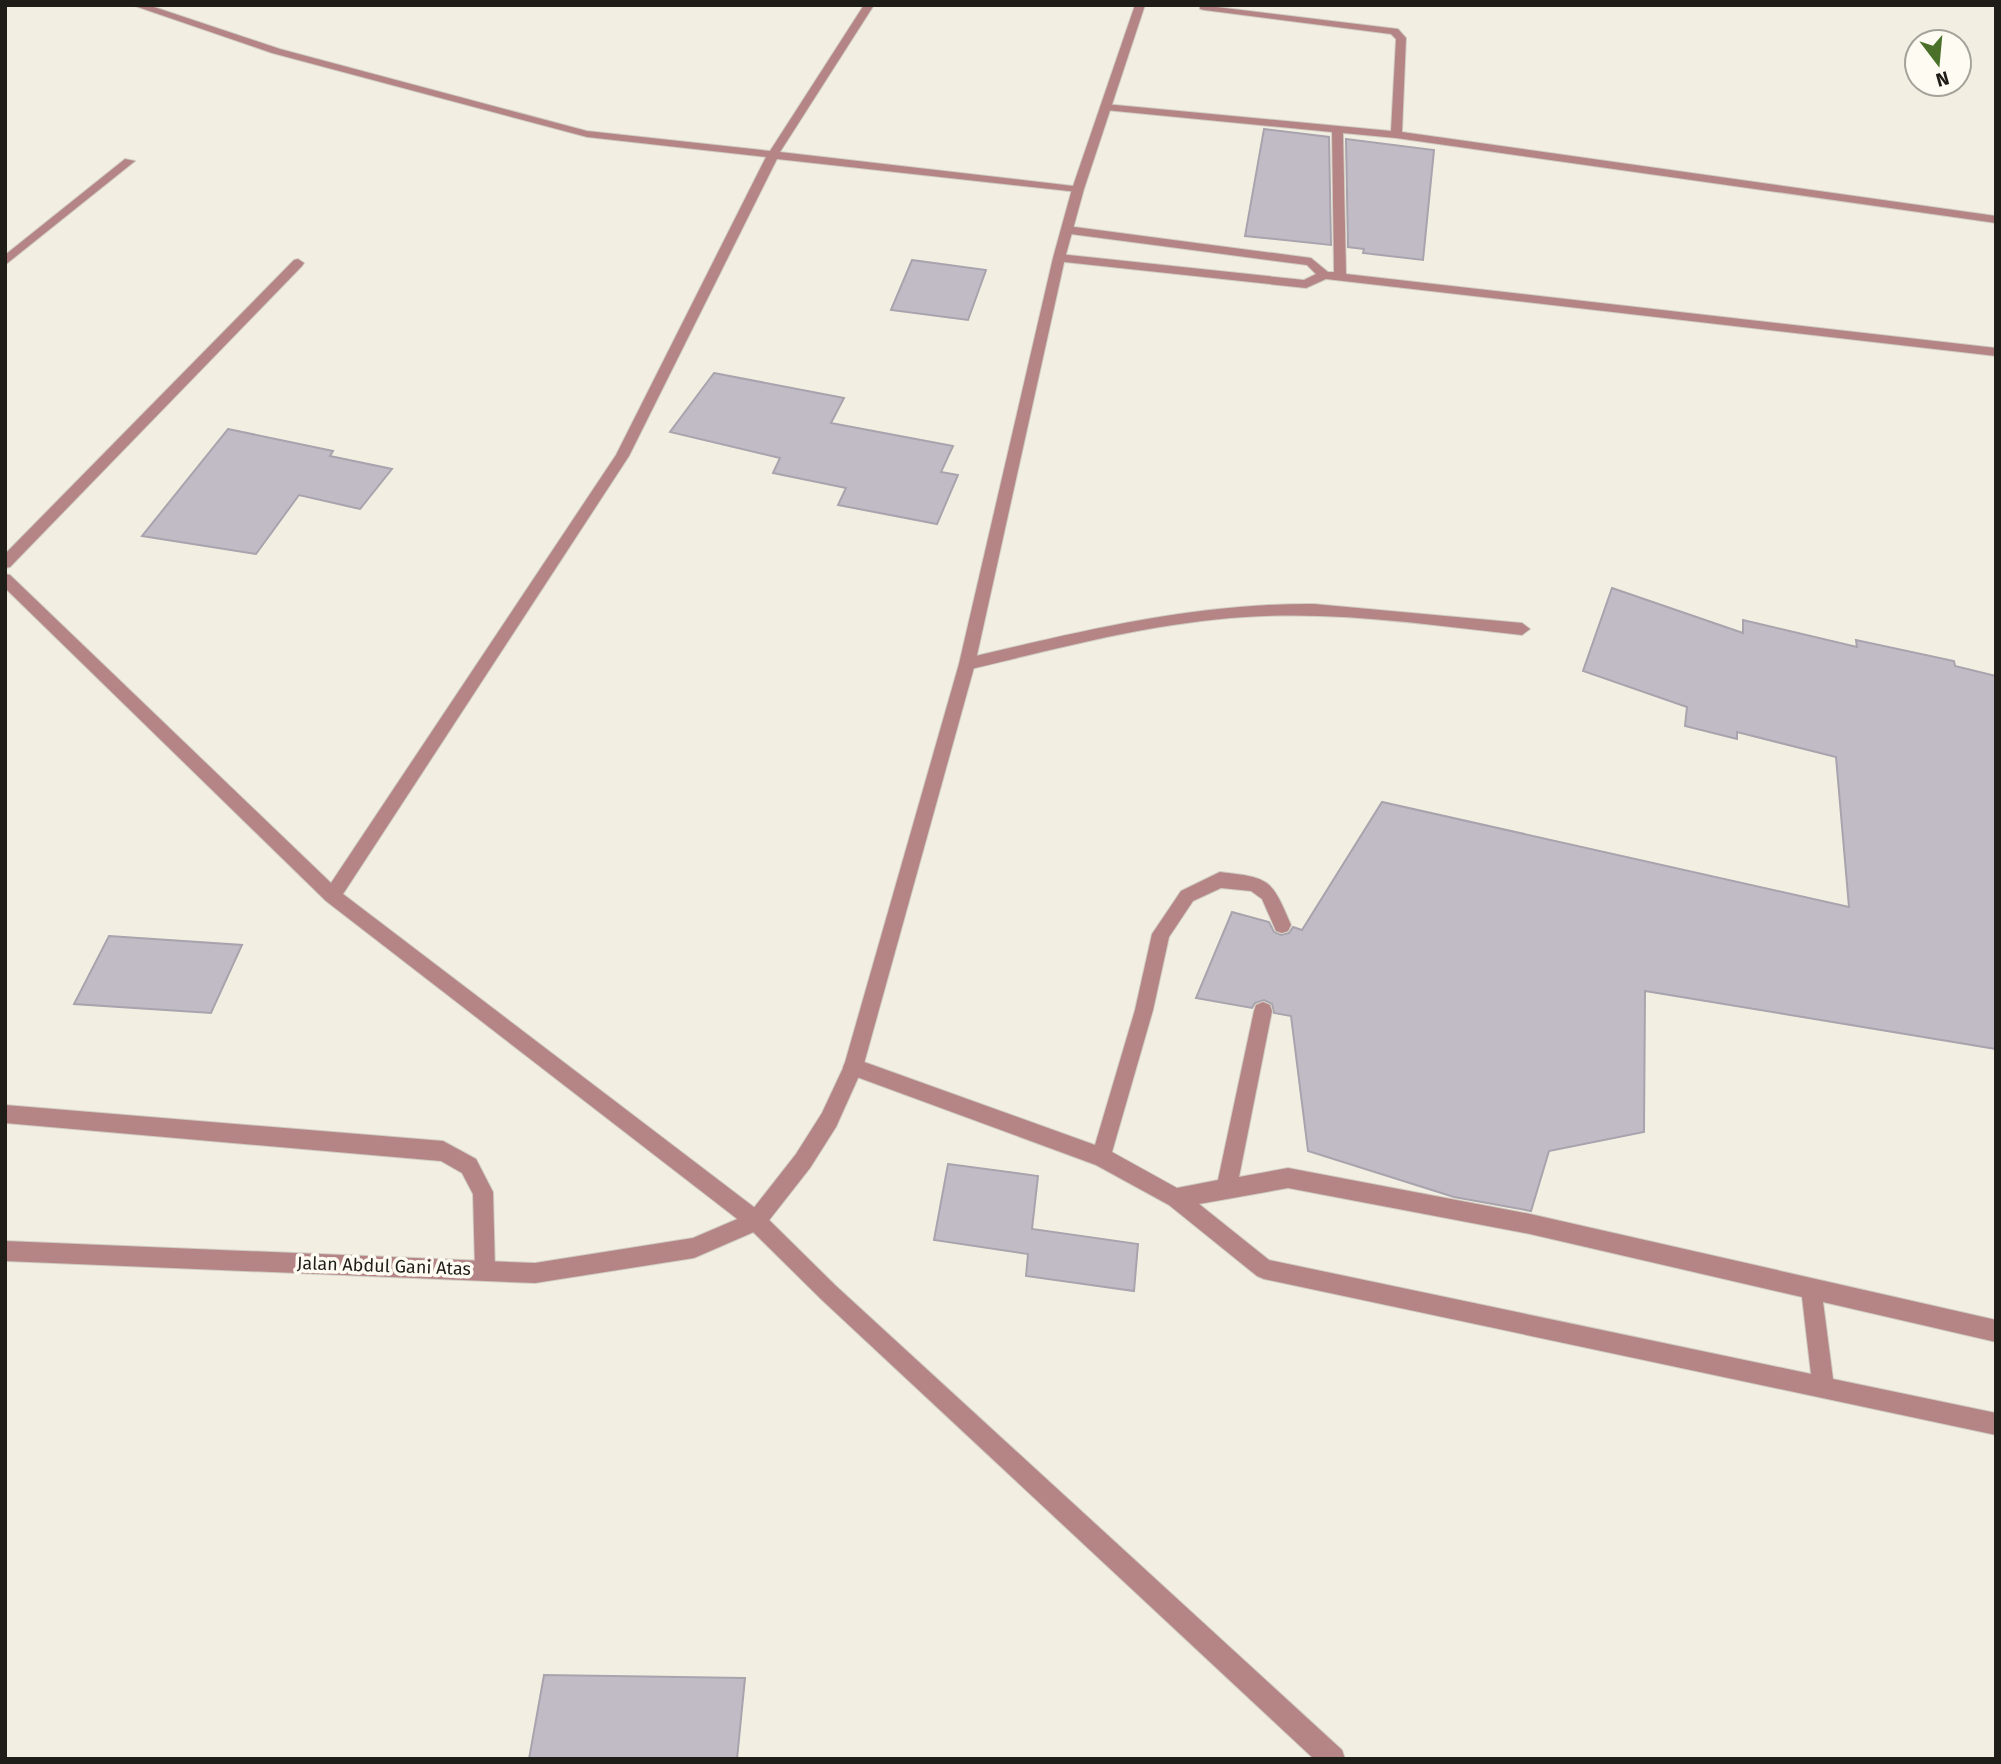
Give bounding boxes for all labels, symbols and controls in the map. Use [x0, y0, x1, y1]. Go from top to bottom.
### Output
north arrow [1903, 28, 1973, 98]
text: N [1933, 66, 1952, 92]
street label: Jalan Abdul Gani Atas [297, 1252, 471, 1280]

